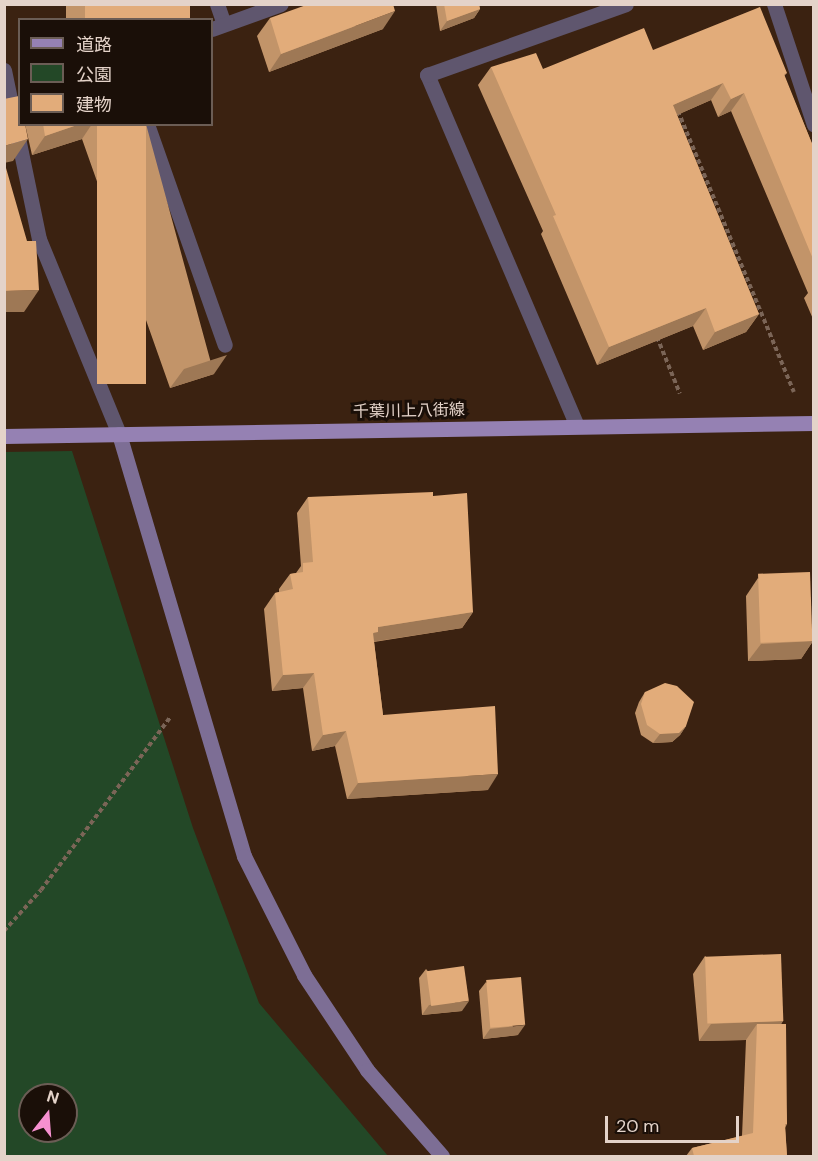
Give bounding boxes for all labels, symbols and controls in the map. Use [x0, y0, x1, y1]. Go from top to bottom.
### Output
legend [18, 18, 213, 126]
text: 道路 [76, 33, 112, 57]
text: 公園 [76, 63, 112, 87]
text: 建物 [76, 93, 112, 117]
street label: 千葉川上八街線 [353, 400, 465, 422]
north arrow [18, 1083, 78, 1143]
text: N [44, 1085, 61, 1109]
scale bar [608, 1104, 742, 1142]
text: 20 m [616, 1114, 659, 1138]

